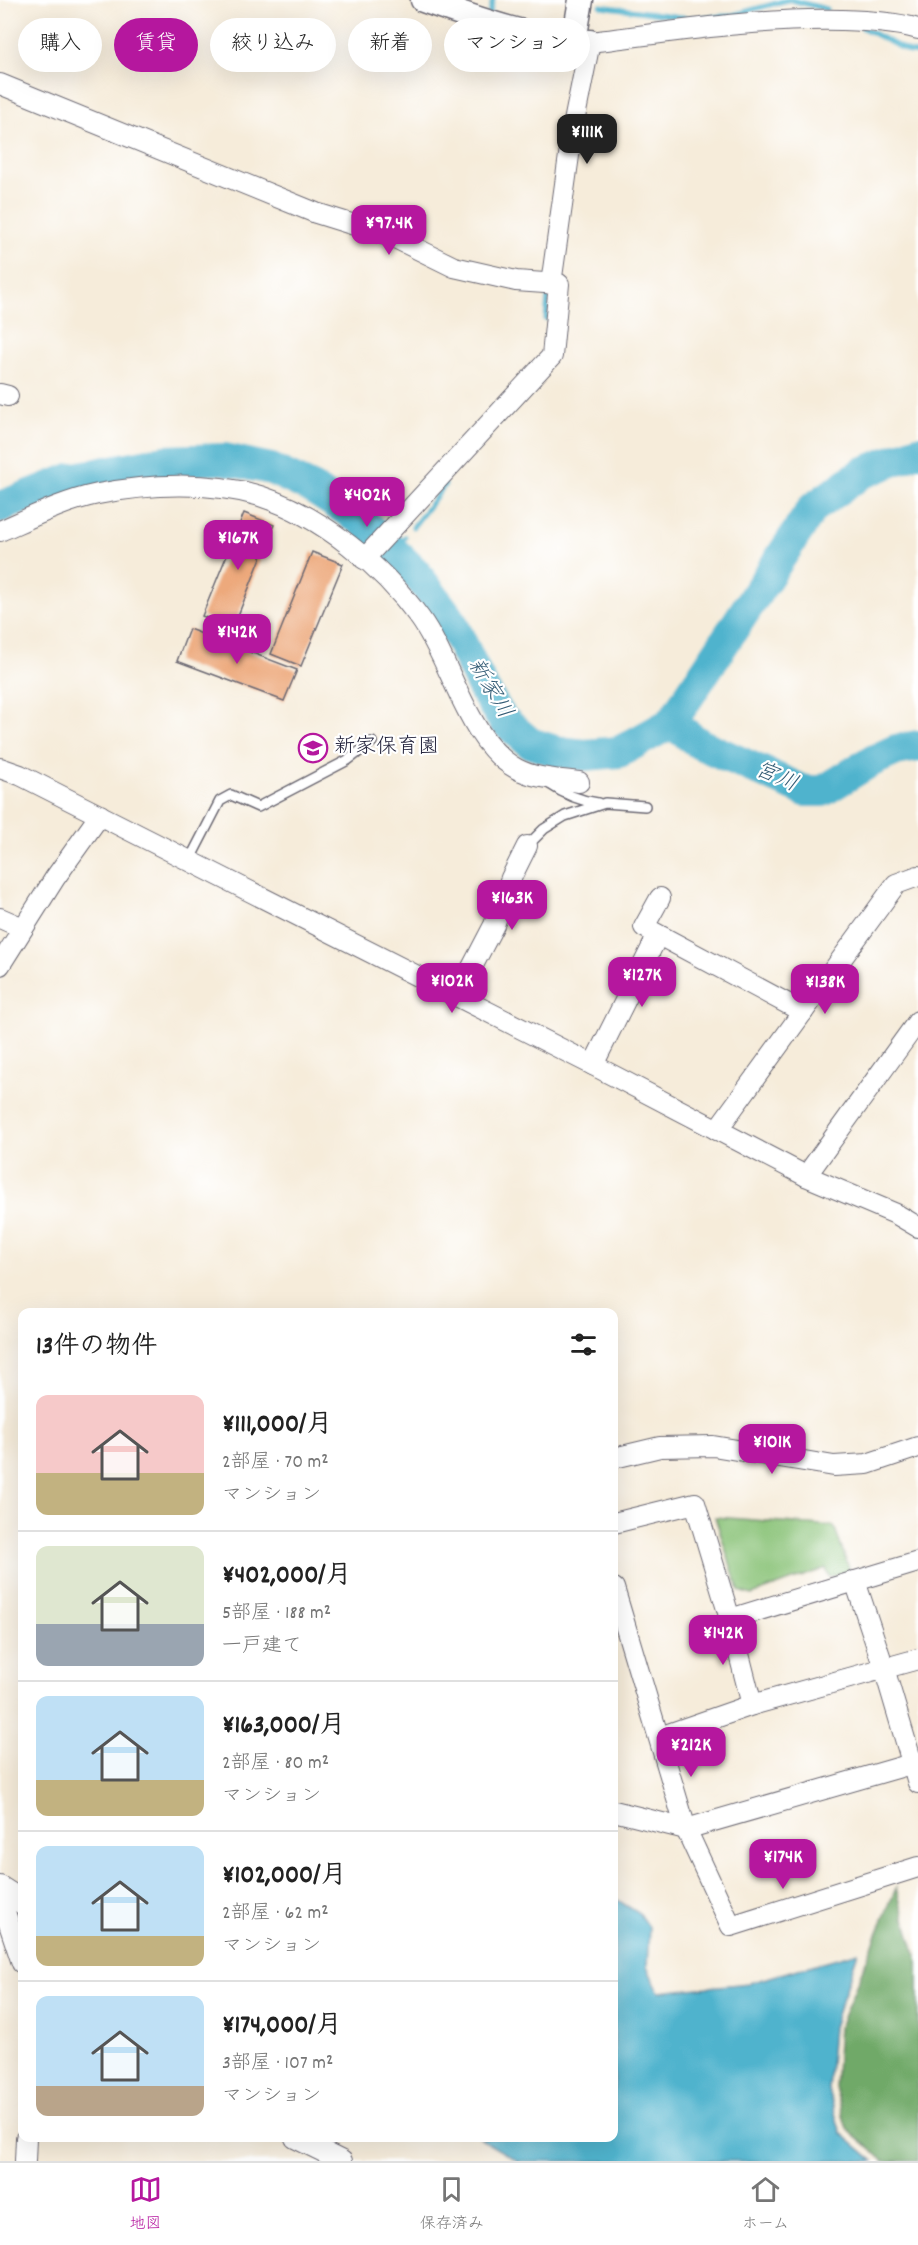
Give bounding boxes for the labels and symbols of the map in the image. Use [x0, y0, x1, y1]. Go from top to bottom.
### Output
pin: ¥111K [545, 114, 629, 165]
pin: ¥97.4K [340, 205, 438, 256]
pin: ¥402K [325, 477, 409, 528]
pin: ¥167K [196, 520, 280, 571]
pin: ¥142K [195, 614, 279, 665]
water label: 新家川 [459, 653, 519, 725]
school or university icon: 新家保育園 [297, 732, 329, 764]
place label: 新家保育園 [334, 733, 439, 763]
water label: 宮川 [750, 755, 802, 801]
pin: ¥163K [470, 880, 554, 931]
pin: ¥127K [600, 957, 684, 1008]
pin: ¥102K [410, 963, 494, 1014]
pin: ¥138K [783, 964, 867, 1015]
pin: ¥101K [730, 1424, 814, 1475]
pin: ¥142K [681, 1615, 765, 1666]
pin: ¥212K [649, 1727, 733, 1778]
pin: ¥174K [741, 1839, 825, 1890]

